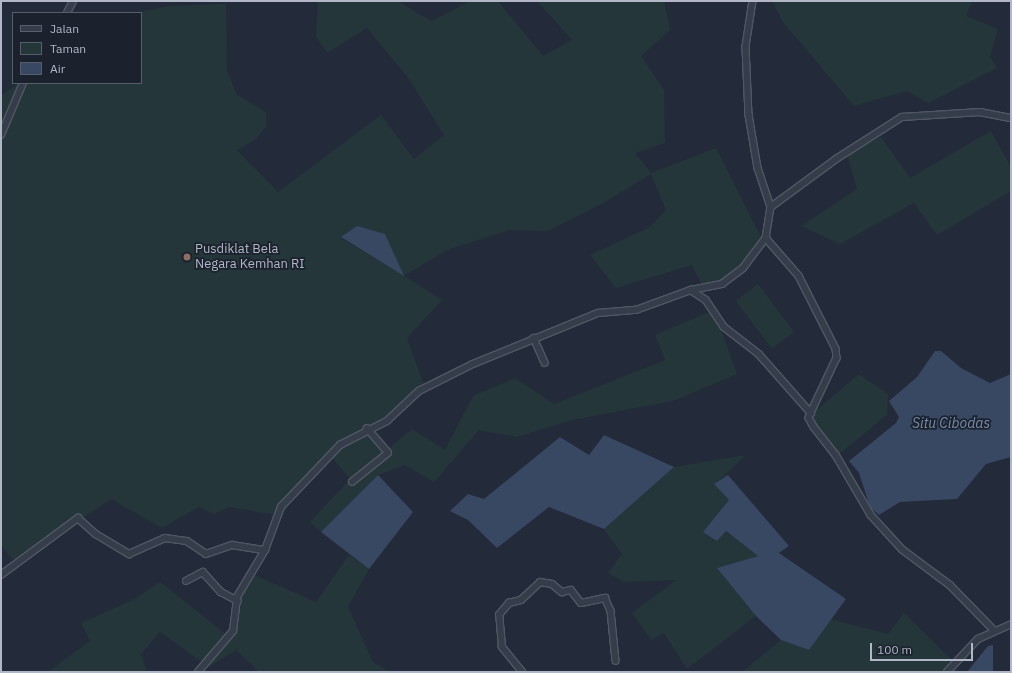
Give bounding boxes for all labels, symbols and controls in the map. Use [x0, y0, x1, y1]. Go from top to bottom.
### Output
legend [12, 12, 142, 84]
text: Jalan [50, 21, 79, 36]
text: Taman [50, 41, 86, 56]
text: Air [50, 61, 65, 76]
place label: Pusdiklat Bela Negara Kemhan RI [195, 242, 305, 273]
marker: Pusdiklat Bela Negara Kemhan RI [182, 252, 192, 262]
water label: Situ Cibodas [912, 415, 990, 431]
scale bar [872, 635, 975, 661]
text: 100 m [877, 642, 912, 657]

